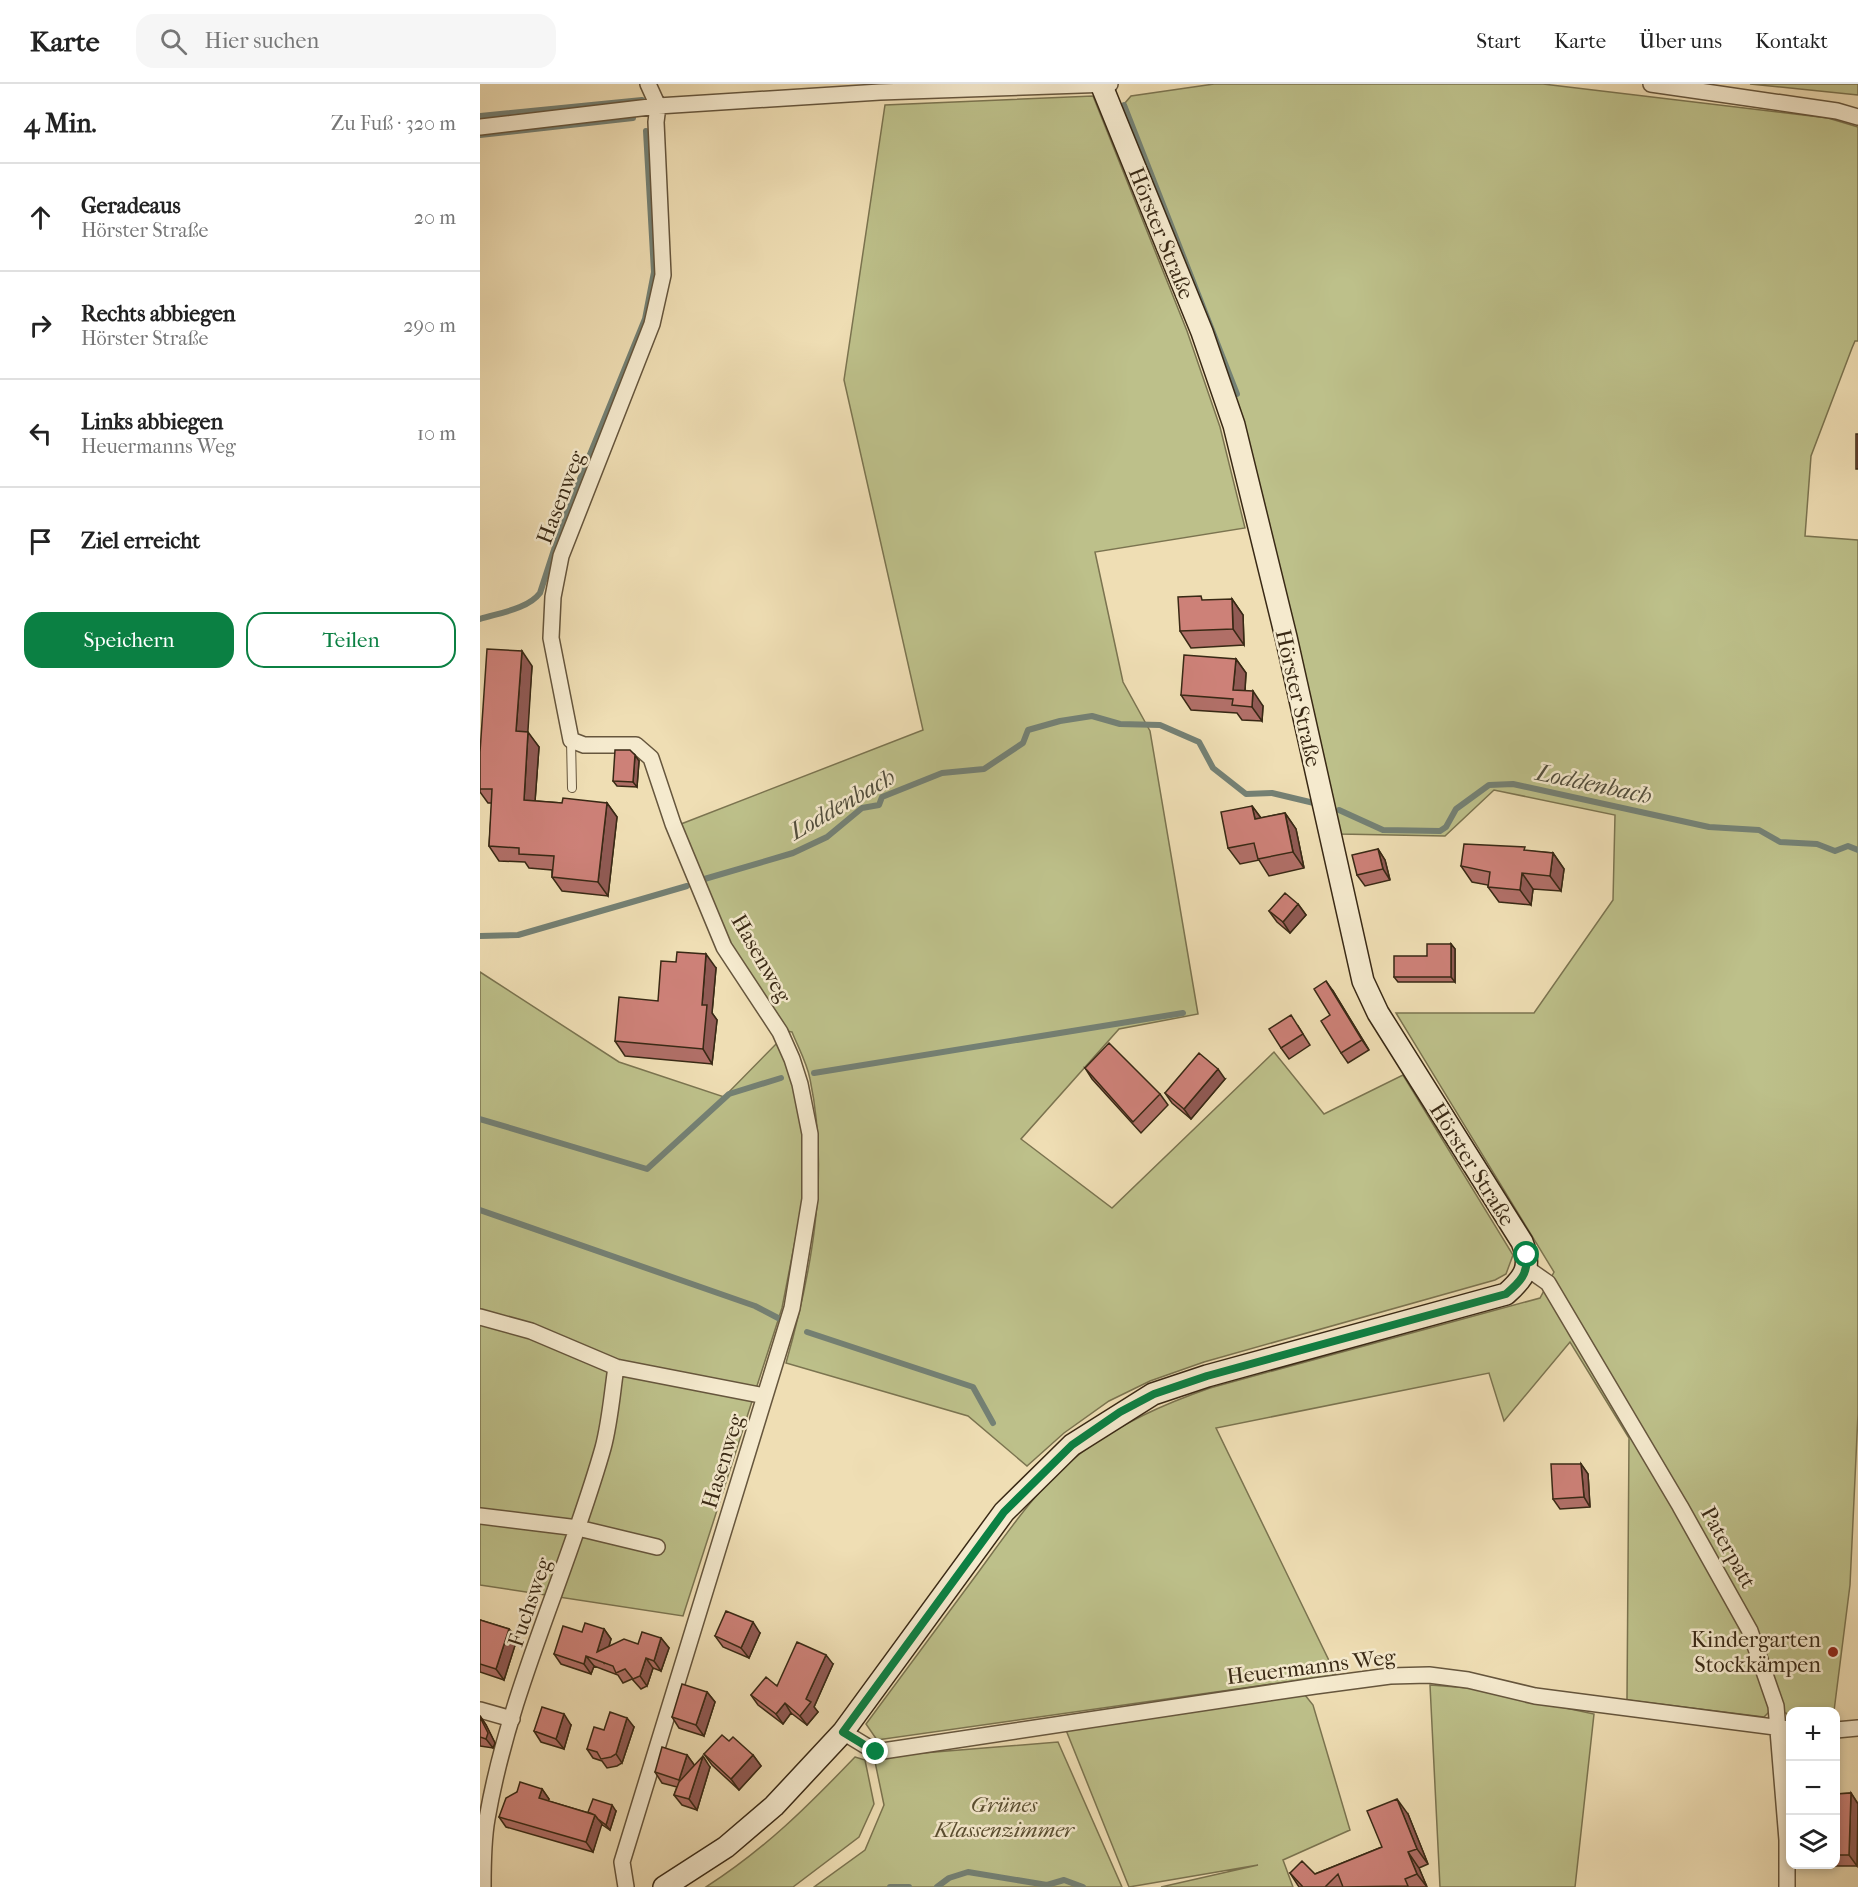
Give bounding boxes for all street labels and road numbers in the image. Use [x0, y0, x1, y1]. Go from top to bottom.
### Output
street label: Hörster Straße [1123, 164, 1199, 303]
street label: Hasenweg [531, 447, 591, 548]
street label: Hörster Straße [1270, 627, 1326, 770]
street label: Hasenweg [726, 910, 797, 1007]
street label: Hörster Straße [1424, 1098, 1520, 1231]
street label: Hasenweg [696, 1411, 750, 1512]
street label: Paterpatt [1695, 1502, 1761, 1593]
street label: Fuchsweg [503, 1554, 557, 1650]
street label: Heuermanns Weg [1225, 1644, 1397, 1690]

